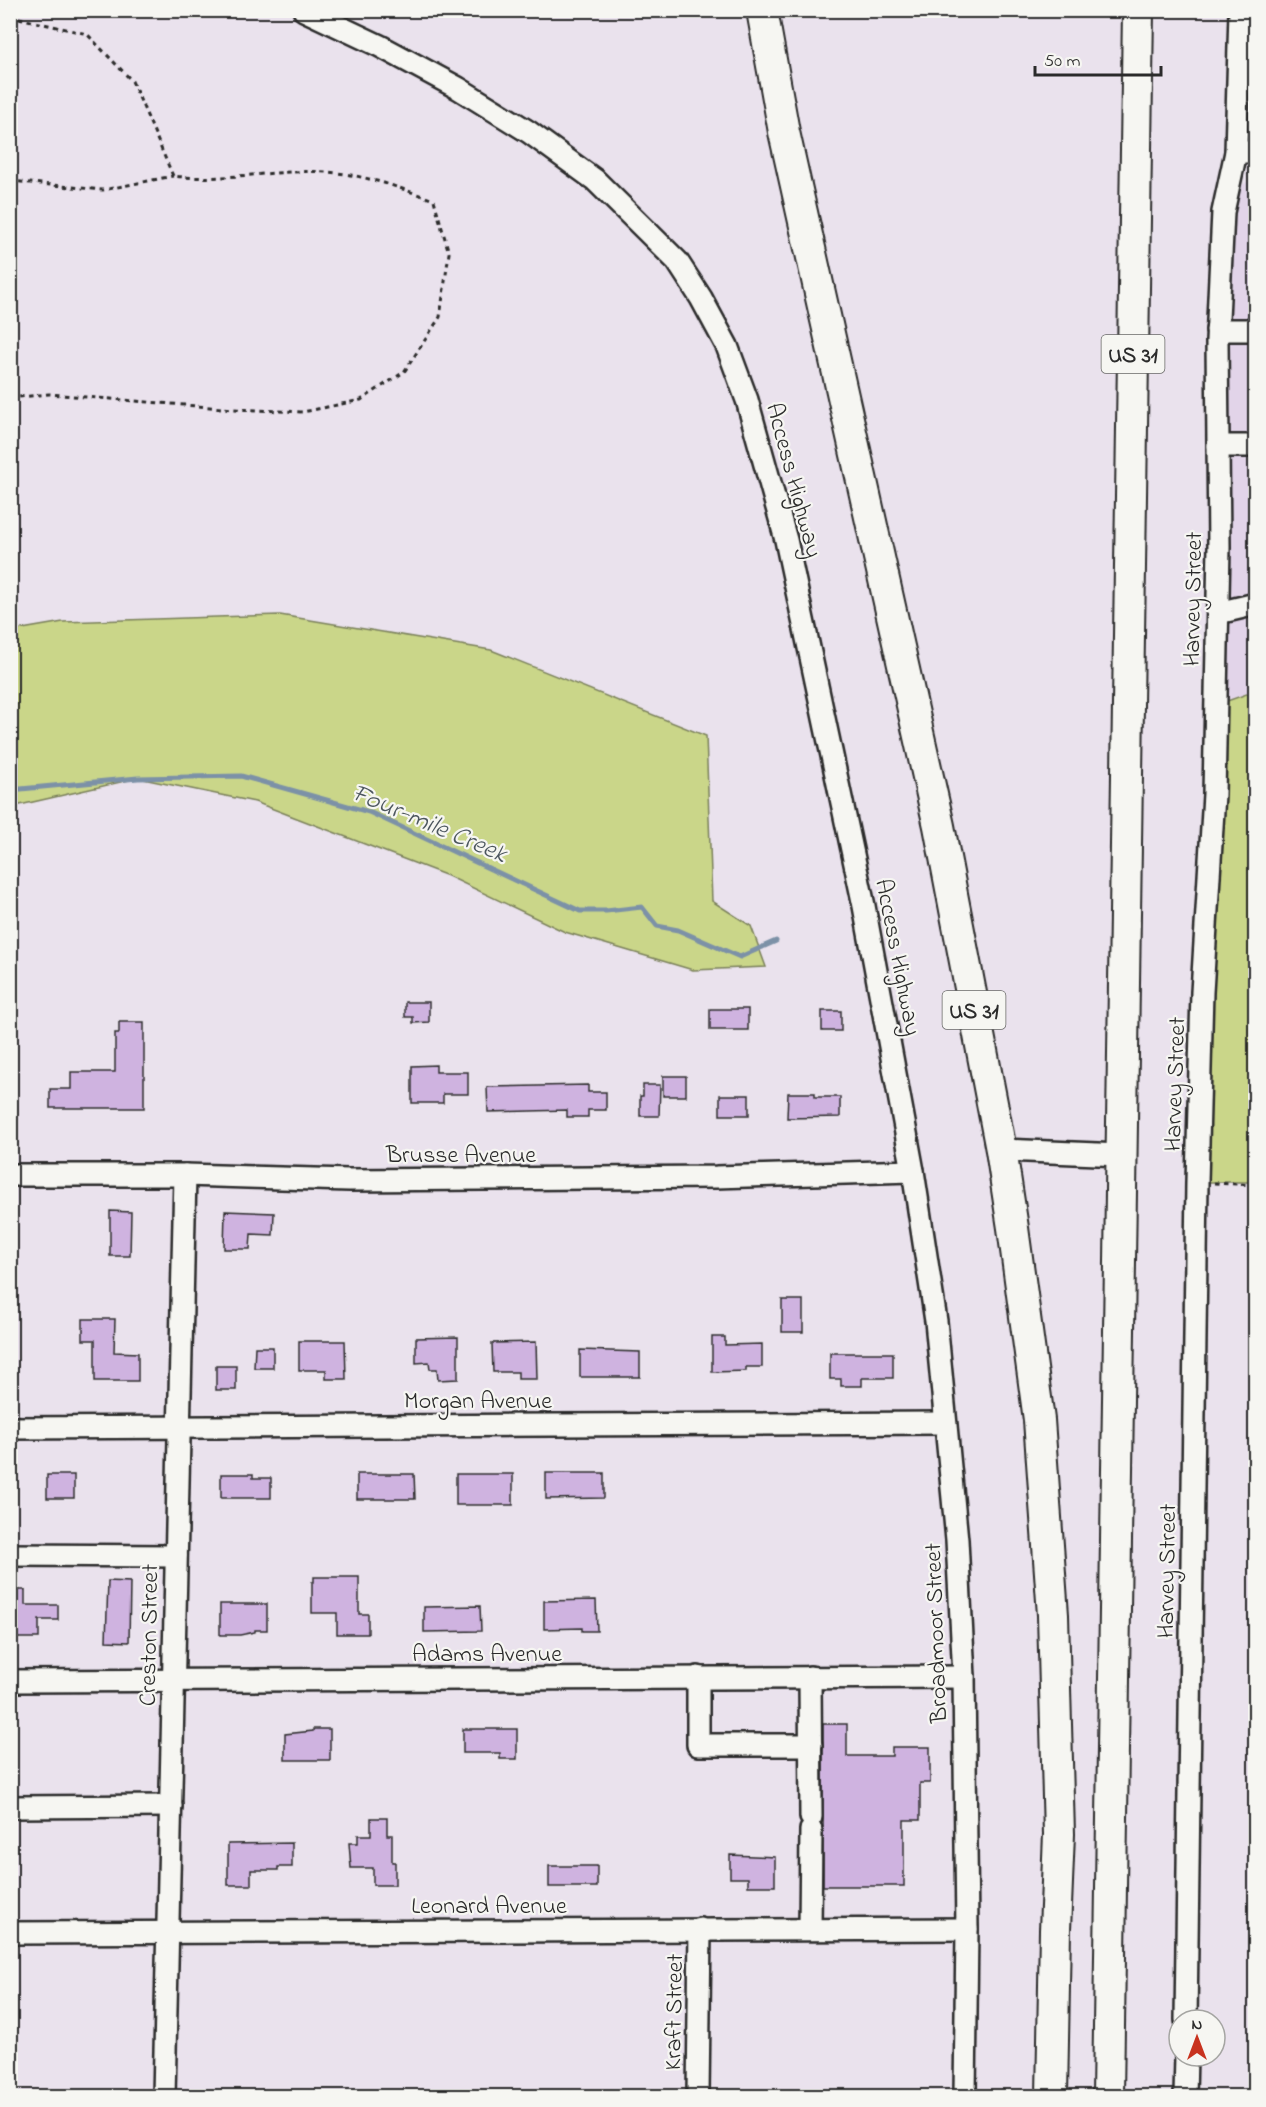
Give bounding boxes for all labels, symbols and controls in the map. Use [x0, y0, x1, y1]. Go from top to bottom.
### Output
scale bar [1035, 39, 1161, 77]
text: 50 m [1044, 49, 1081, 75]
road number: US 31 [1102, 335, 1164, 373]
street label: Access Highway [754, 399, 830, 562]
street label: Harvey Street [1176, 531, 1214, 667]
water label: Four-mile Creek [345, 775, 514, 875]
street label: Access Highway [863, 876, 929, 1039]
road number: US 31 [942, 991, 1006, 1029]
street label: Harvey Street [1157, 1016, 1197, 1152]
street label: Brusse Avenue [385, 1139, 536, 1174]
street label: Morgan Avenue [404, 1385, 552, 1420]
street label: Harvey Street [1150, 1503, 1188, 1639]
street label: Broadmoor Street [917, 1542, 958, 1724]
street label: Creston Street [132, 1564, 169, 1707]
street label: Adams Avenue [412, 1638, 562, 1673]
street label: Leonard Avenue [411, 1890, 567, 1925]
street label: Kraft Street [657, 1953, 694, 2071]
north arrow [1167, 2008, 1227, 2068]
text: N [1192, 2013, 1203, 2037]

